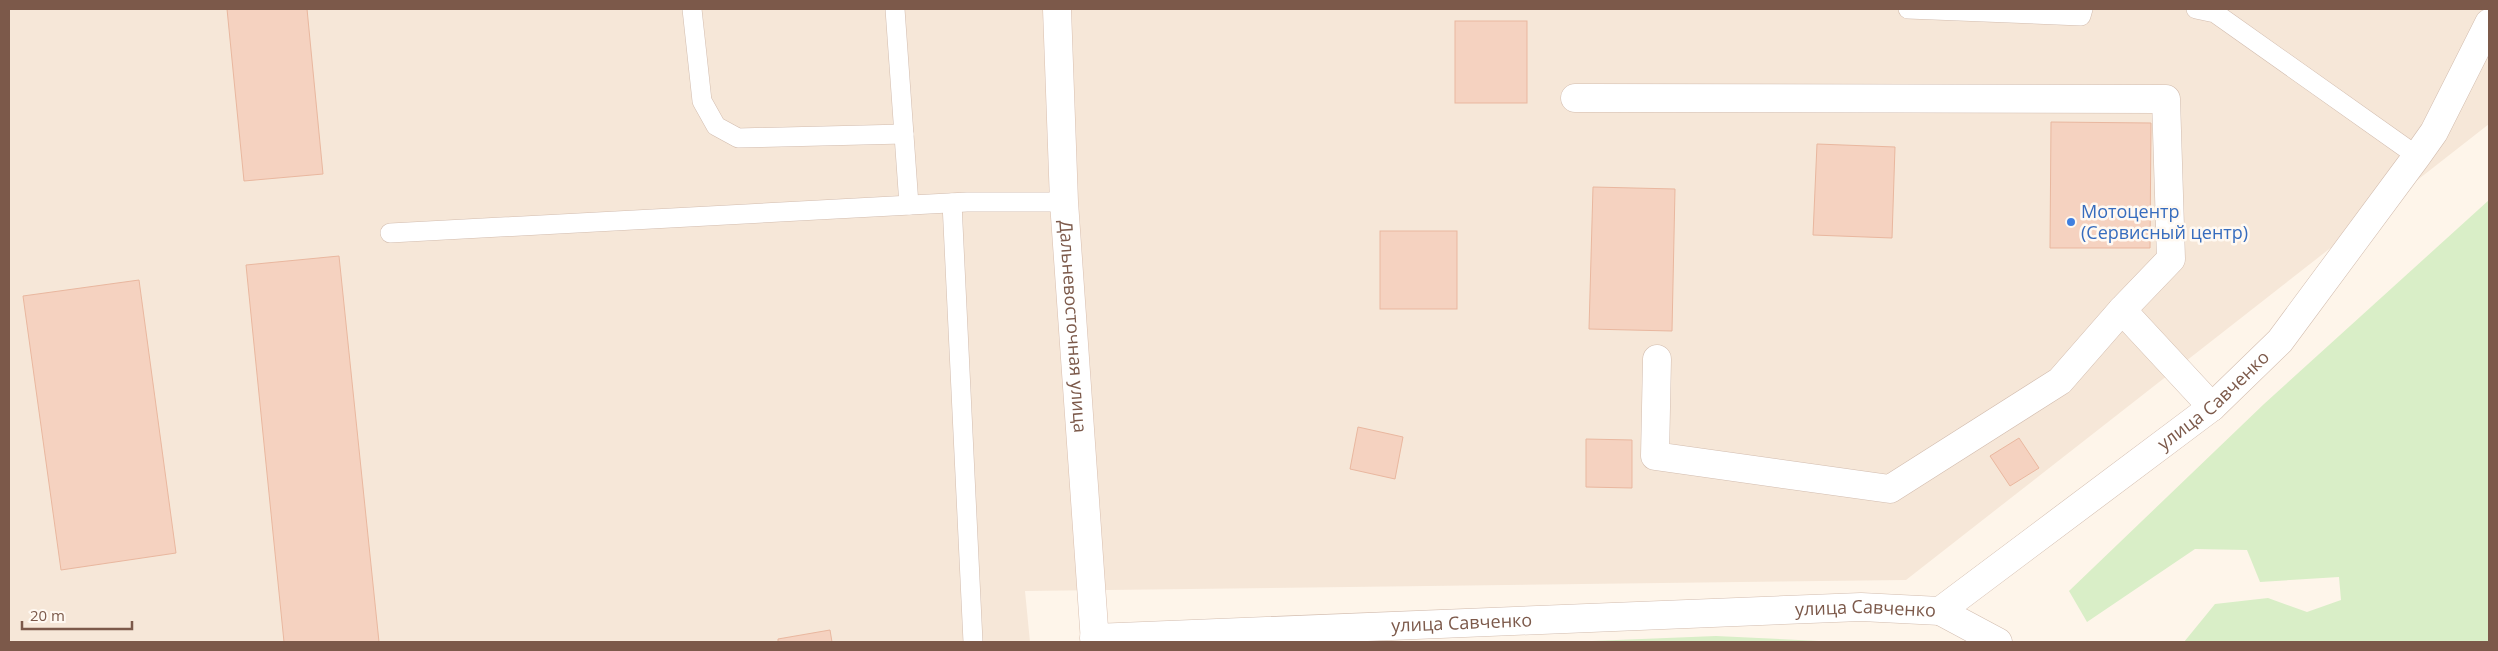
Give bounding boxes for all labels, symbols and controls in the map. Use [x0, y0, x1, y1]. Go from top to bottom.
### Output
place label: Мотоцентр (Сервисный центр) [2081, 199, 2248, 244]
marker: Мотоцентр (Сервисный центр) [2065, 216, 2077, 228]
street label: Дальневосточная улица [1054, 219, 1093, 434]
street label: улица Савченко [2152, 345, 2274, 455]
street label: улица Савченко [1794, 594, 1936, 622]
scale bar [22, 598, 132, 630]
text: 20 m [30, 605, 65, 625]
street label: улица Савченко [1391, 607, 1533, 637]

